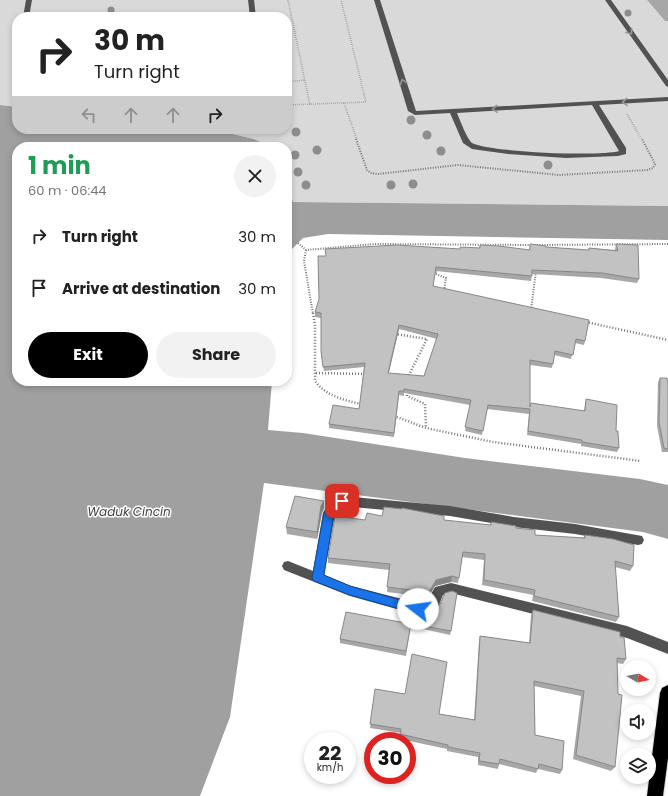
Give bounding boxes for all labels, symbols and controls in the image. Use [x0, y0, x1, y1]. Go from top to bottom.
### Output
text: 30 m [94, 21, 165, 60]
icon: right [28, 28, 80, 80]
one-way arrow [625, 28, 633, 35]
text: Turn right [94, 59, 180, 84]
one-way arrow [399, 79, 407, 86]
one-way arrow [622, 98, 628, 107]
icon: left [78, 104, 100, 126]
icon: ahead [120, 104, 142, 126]
icon: ahead [162, 104, 184, 126]
icon: right [204, 104, 226, 126]
one-way arrow [492, 105, 498, 114]
text: 1 min [28, 149, 91, 182]
button: close [234, 155, 276, 197]
text: 60 m · 06:44 [28, 181, 107, 200]
icon: right [28, 225, 50, 247]
text: Turn right [62, 226, 138, 247]
text: 30 m [238, 226, 276, 247]
icon: arrive [28, 277, 50, 299]
text: Arrive at destination [62, 278, 220, 299]
text: 30 m [238, 278, 276, 299]
button: Exit [28, 332, 148, 378]
button: Share [156, 332, 276, 378]
pin [325, 484, 359, 518]
icon: arrive [331, 490, 353, 512]
water label: Waduk Cincin [87, 503, 171, 520]
position arrow [397, 588, 439, 630]
north arrow [620, 660, 656, 696]
map controls [620, 660, 656, 784]
button: sound [620, 704, 656, 740]
speed limit sign: 30 [364, 732, 416, 784]
text: 22 [319, 739, 341, 767]
button: layers [620, 748, 656, 784]
text: km/h [317, 760, 343, 775]

